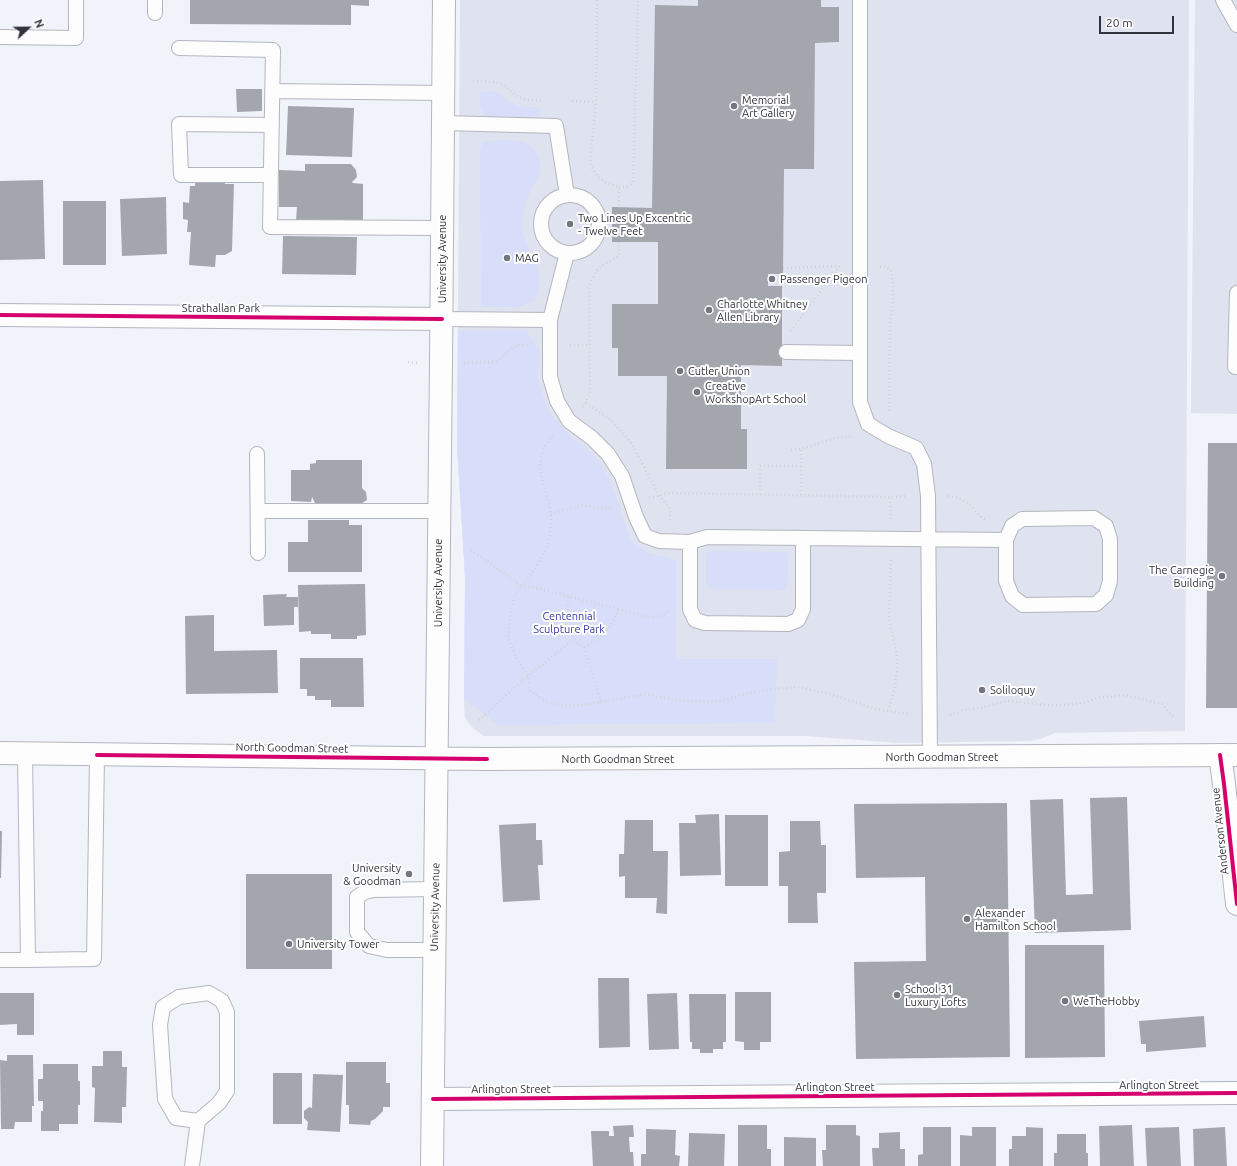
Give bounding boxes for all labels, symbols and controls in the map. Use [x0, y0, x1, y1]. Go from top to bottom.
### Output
north arrow [8, 8, 48, 48]
scale bar [1101, 8, 1176, 34]
text: 20 m [1106, 16, 1133, 29]
text: N [32, 17, 46, 30]
place label: Memorial Art Gallery [742, 93, 795, 119]
marker: Memorial Art Gallery [729, 101, 739, 111]
place label: Two Lines Up Excentric - Twelve Feet [578, 211, 691, 237]
street label: University Avenue [435, 215, 449, 303]
marker: Two Lines Up Excentric - Twelve Feet [565, 219, 575, 229]
place label: MAG [515, 251, 539, 265]
marker: MAG [502, 253, 512, 263]
place label: Passenger Pigeon [780, 272, 867, 286]
marker: Passenger Pigeon [767, 274, 777, 284]
place label: Charlotte Whitney Allen Library [717, 297, 807, 323]
street label: Strathallan Park [182, 301, 260, 315]
marker: Charlotte Whitney Allen Library [704, 305, 714, 315]
place label: Cutler Union [688, 364, 750, 378]
marker: Cutler Union [675, 366, 685, 376]
place label: Creative WorkshopArt School [705, 379, 806, 405]
marker: Creative WorkshopArt School [692, 387, 702, 397]
street label: University Avenue [431, 539, 445, 627]
place label: The Carnegie Building [1149, 563, 1214, 589]
marker: The Carnegie Building [1217, 571, 1227, 581]
park label: Centennial Sculpture Park [533, 609, 605, 635]
place label: Soliloquy [990, 683, 1035, 697]
marker: Soliloquy [977, 685, 987, 695]
street label: North Goodman Street [235, 740, 349, 756]
street label: North Goodman Street [886, 750, 998, 764]
street label: North Goodman Street [562, 752, 674, 766]
street label: Anderson Avenue [1209, 787, 1231, 875]
place label: University & Goodman [343, 861, 401, 887]
street label: University Avenue [428, 863, 442, 951]
marker: University & Goodman [404, 869, 414, 879]
place label: Alexander Hamilton School [975, 906, 1056, 932]
marker: Alexander Hamilton School [962, 914, 972, 924]
place label: University Tower [297, 937, 379, 951]
marker: University Tower [284, 939, 294, 949]
place label: School 31 Luxury Lofts [905, 982, 966, 1008]
marker: School 31 Luxury Lofts [892, 990, 902, 1000]
place label: WeTheHobby [1073, 994, 1140, 1008]
marker: WeTheHobby [1060, 996, 1070, 1006]
street label: Arlington Street [1119, 1078, 1199, 1092]
street label: Arlington Street [795, 1080, 875, 1094]
street label: Arlington Street [471, 1082, 551, 1096]

